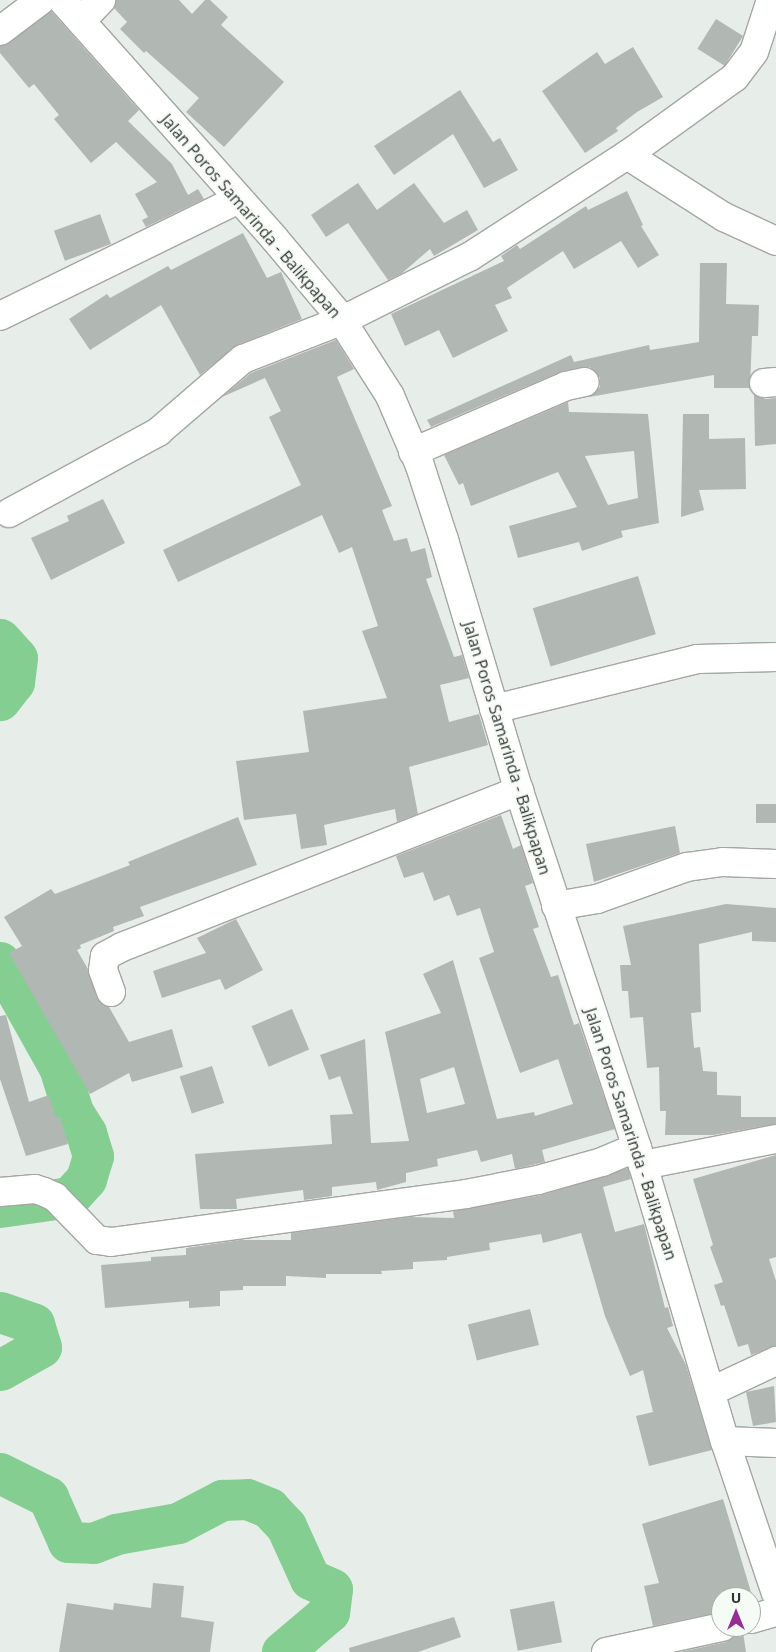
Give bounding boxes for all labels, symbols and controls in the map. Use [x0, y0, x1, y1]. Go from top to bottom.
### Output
street label: Jalan Poros Samarinda - Balikpapan [157, 110, 345, 322]
street label: Jalan Poros Samarinda - Balikpapan [459, 619, 555, 877]
street label: Jalan Poros Samarinda - Balikpapan [581, 1005, 681, 1263]
north arrow [711, 1587, 761, 1637]
text: U [731, 1588, 741, 1607]

